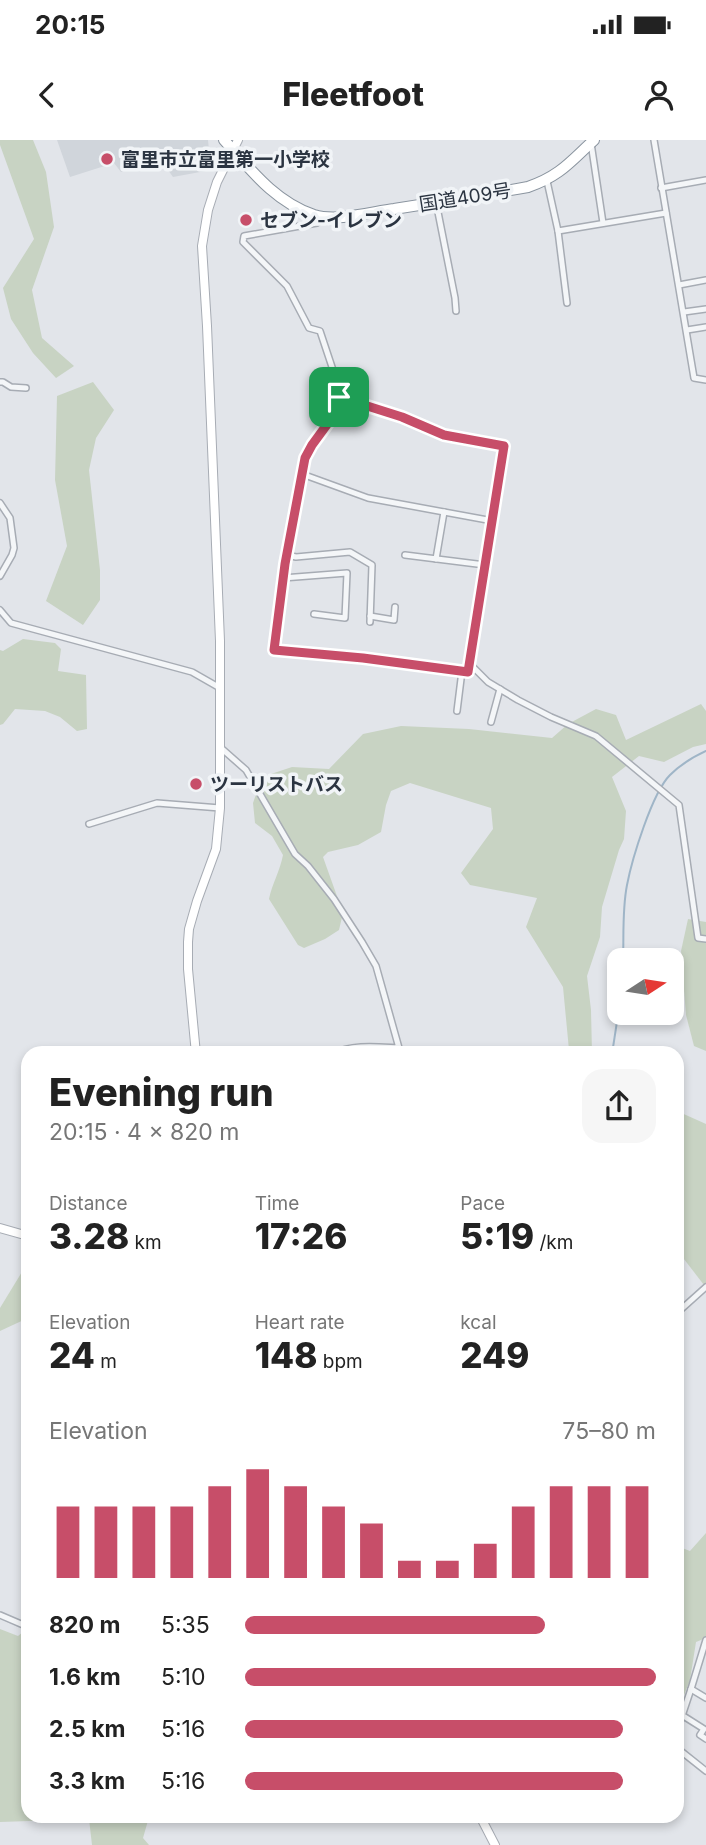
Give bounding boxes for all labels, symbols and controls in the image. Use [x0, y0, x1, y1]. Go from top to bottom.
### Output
text: 20:15 [35, 9, 105, 40]
text: Fleetfoot [282, 75, 424, 114]
icon: back [28, 76, 66, 114]
icon: person [640, 76, 678, 114]
place label: 富里市立富里第一小学校 [121, 148, 330, 171]
marker: 富里市立富里第一小学校 [99, 151, 115, 167]
street label: 国道409号 [417, 179, 513, 216]
place label: セブン-イレブン [260, 209, 402, 232]
marker: セブン-イレブン [238, 212, 254, 228]
pin [309, 367, 369, 427]
icon: arrive [320, 378, 358, 416]
place label: ツーリストバス [210, 773, 343, 796]
marker: ツーリストバス [188, 776, 204, 792]
north arrow [607, 948, 684, 1026]
map controls [607, 948, 684, 1025]
text: Evening run [49, 1069, 274, 1115]
button: share [582, 1069, 656, 1143]
text: 20:15 · 4 × 820 m [49, 1118, 239, 1146]
text: Distance [49, 1192, 127, 1215]
text: Time [255, 1192, 299, 1215]
text: Pace [460, 1192, 505, 1215]
text: 3.28 [49, 1215, 129, 1257]
text: 17:26 [255, 1215, 347, 1257]
text: 5:19 [460, 1215, 534, 1257]
text: km [129, 1231, 162, 1254]
text: /km [534, 1231, 573, 1254]
text: Elevation [49, 1311, 130, 1334]
text: Heart rate [255, 1311, 345, 1334]
text: kcal [460, 1311, 497, 1334]
text: 24 [49, 1334, 95, 1376]
text: 148 [255, 1334, 317, 1376]
text: 249 [460, 1334, 529, 1376]
text: m [95, 1350, 117, 1373]
text: bpm [317, 1350, 363, 1373]
text: Elevation [49, 1417, 148, 1445]
text: 75–80 m [562, 1417, 656, 1445]
text: 820 m [49, 1611, 120, 1639]
text: 5:35 [161, 1611, 210, 1639]
text: 1.6 km [49, 1663, 121, 1691]
text: 5:10 [161, 1663, 205, 1691]
text: 2.5 km [49, 1715, 126, 1743]
text: 5:16 [161, 1715, 205, 1743]
text: 3.3 km [49, 1767, 125, 1795]
text: 5:16 [161, 1767, 205, 1795]

